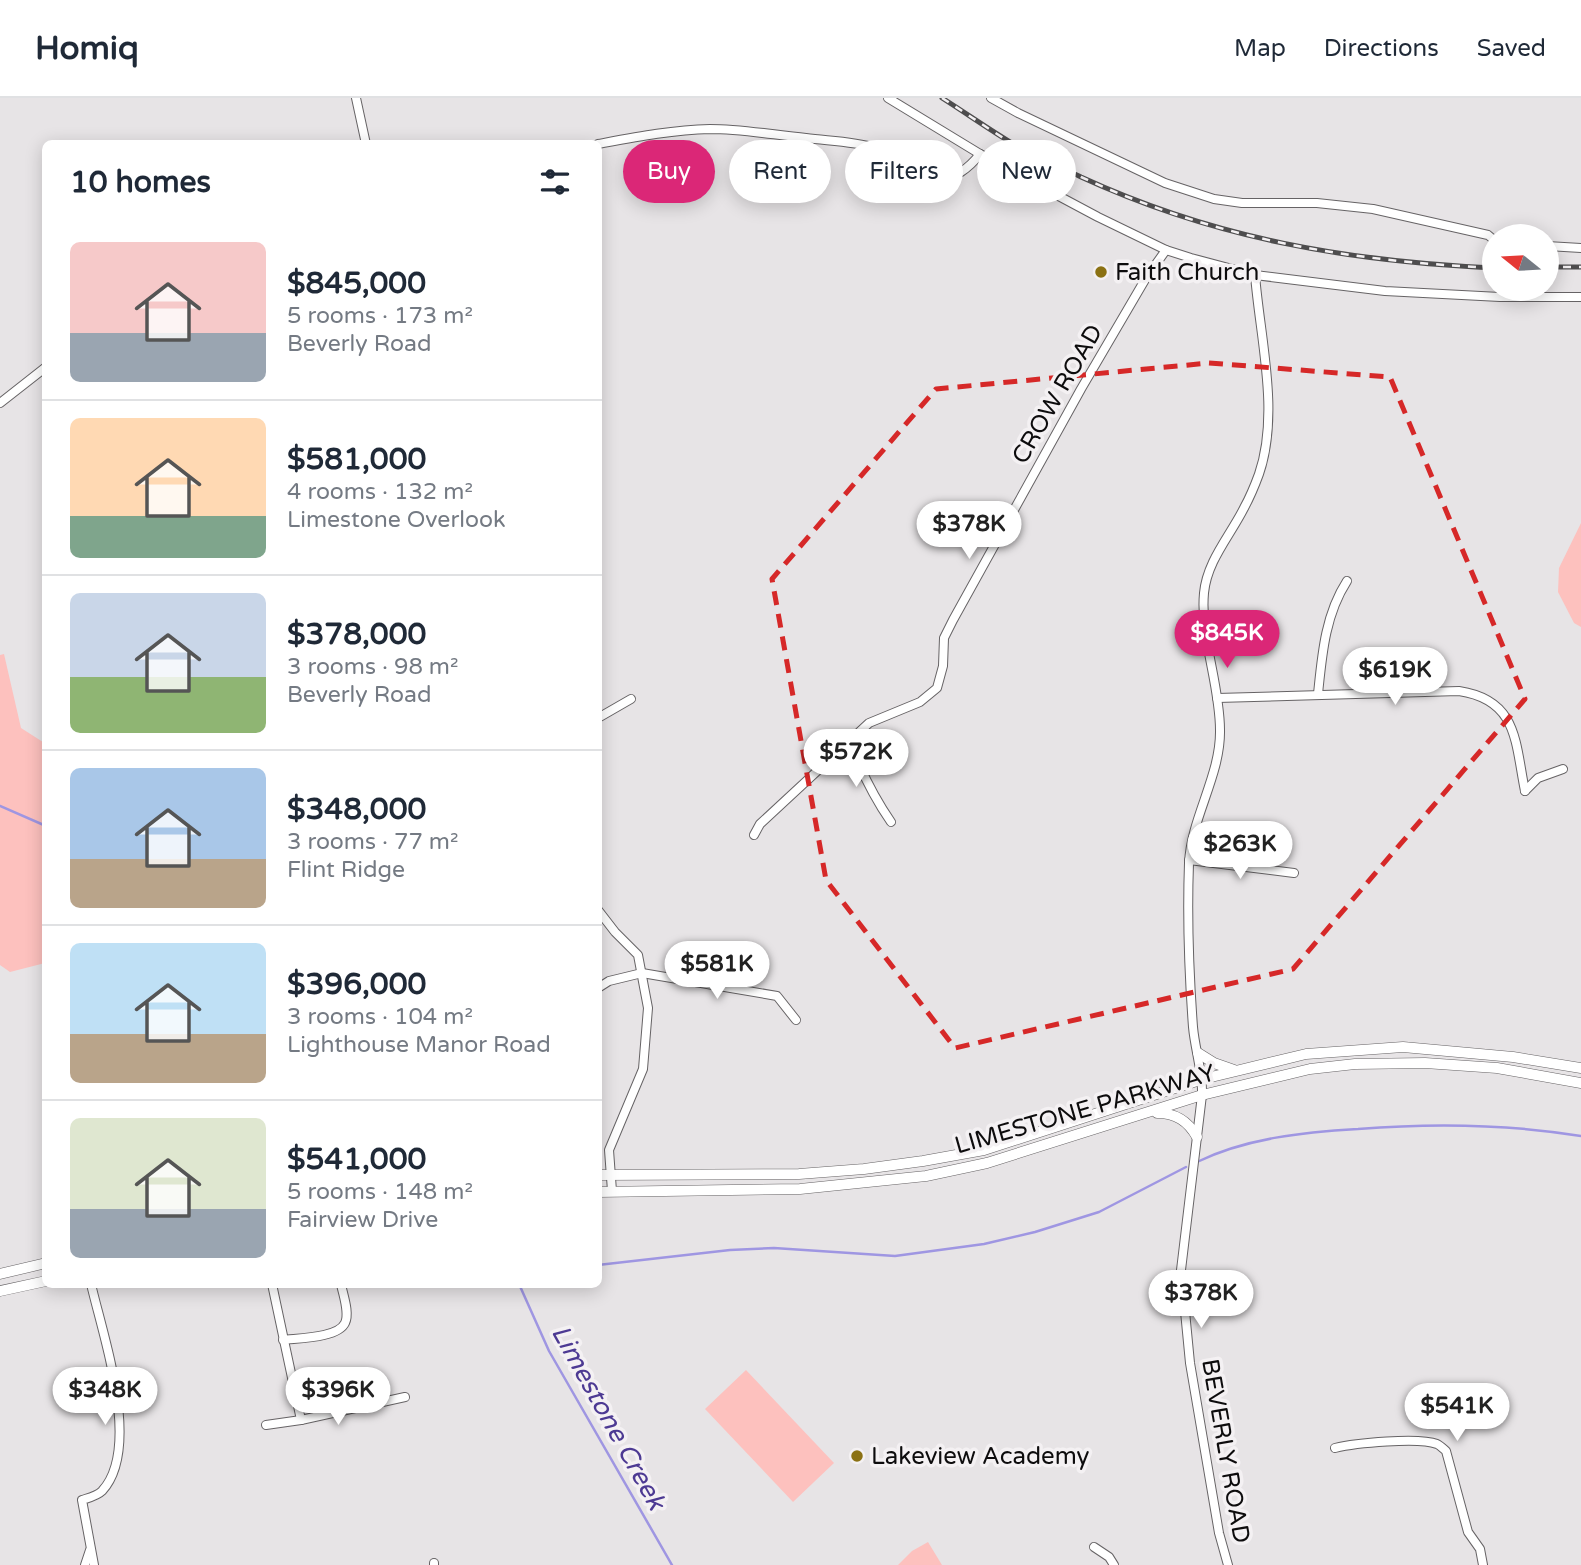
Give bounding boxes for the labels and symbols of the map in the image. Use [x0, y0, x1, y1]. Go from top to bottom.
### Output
north arrow [1482, 224, 1559, 301]
place label: Faith Church [1115, 258, 1259, 287]
marker: Faith Church [1093, 264, 1109, 280]
street label: CROW ROAD [1006, 319, 1109, 469]
pin: $378K [920, 502, 1018, 561]
pin: $845K [1178, 610, 1276, 670]
pin: $619K [1346, 648, 1444, 707]
pin: $572K [807, 730, 905, 789]
pin: $263K [1191, 822, 1289, 881]
pin: $581K [668, 942, 766, 1001]
street label: LIMESTONE PARKWAY [952, 1058, 1219, 1161]
pin: $378K [1152, 1270, 1250, 1330]
water label: Limestone Creek [545, 1319, 673, 1517]
street label: BEVERLY ROAD [1195, 1357, 1256, 1545]
pin: $348K [56, 1368, 154, 1427]
pin: $396K [289, 1368, 387, 1427]
pin: $541K [1408, 1384, 1506, 1443]
place label: Lakeview Academy [871, 1442, 1089, 1471]
marker: Lakeview Academy [849, 1448, 865, 1464]

